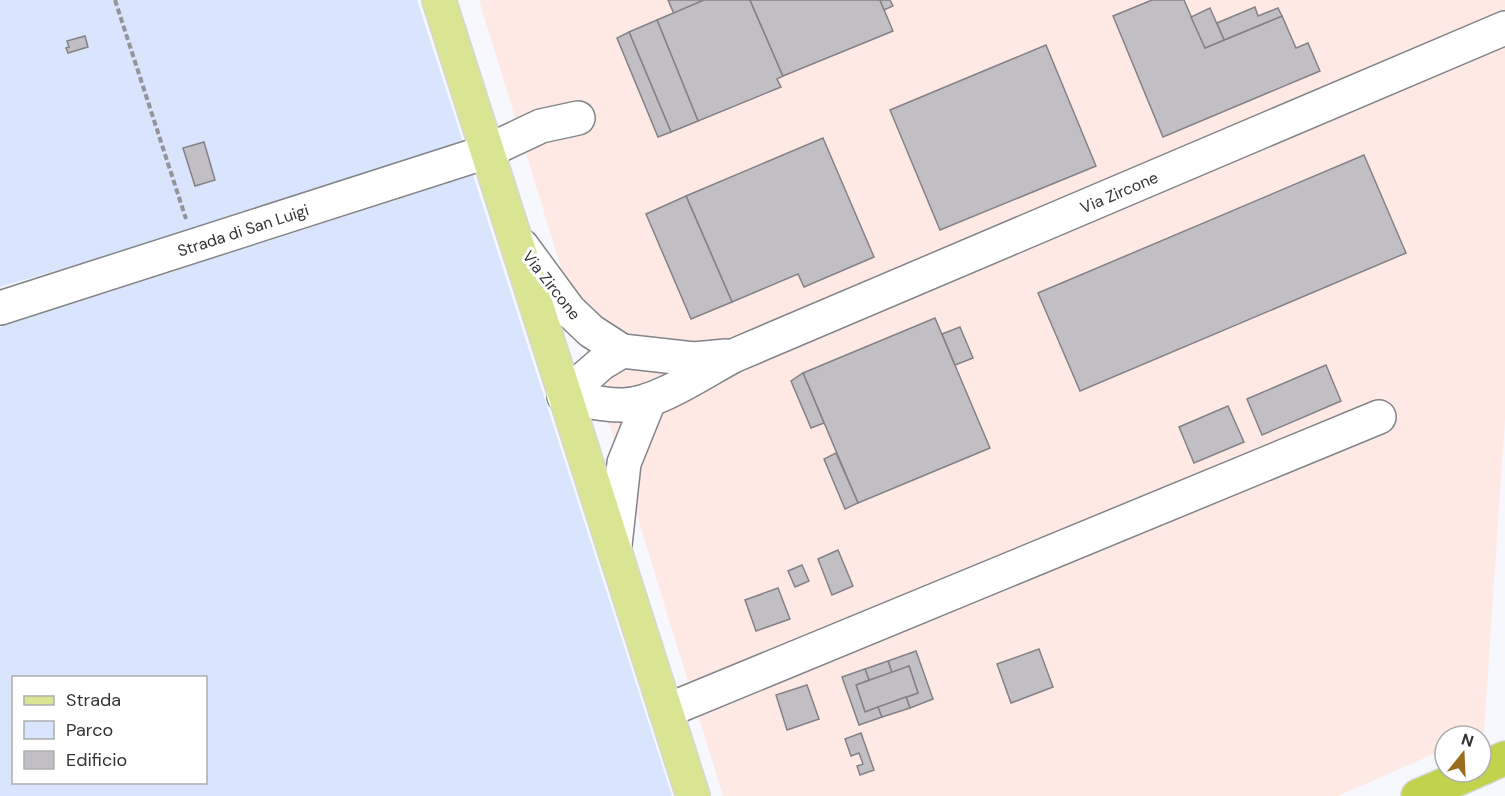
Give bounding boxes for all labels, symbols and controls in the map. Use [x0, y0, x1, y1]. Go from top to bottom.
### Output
street label: Via Zircone [1077, 167, 1161, 218]
street label: Strada di San Luigi [175, 199, 312, 262]
street label: Via Zircone [518, 246, 585, 324]
legend [12, 676, 207, 784]
text: Strada [66, 688, 121, 712]
text: Parco [66, 718, 113, 742]
north arrow [1433, 724, 1493, 784]
text: N [1459, 728, 1476, 752]
text: Edificio [66, 748, 127, 772]

